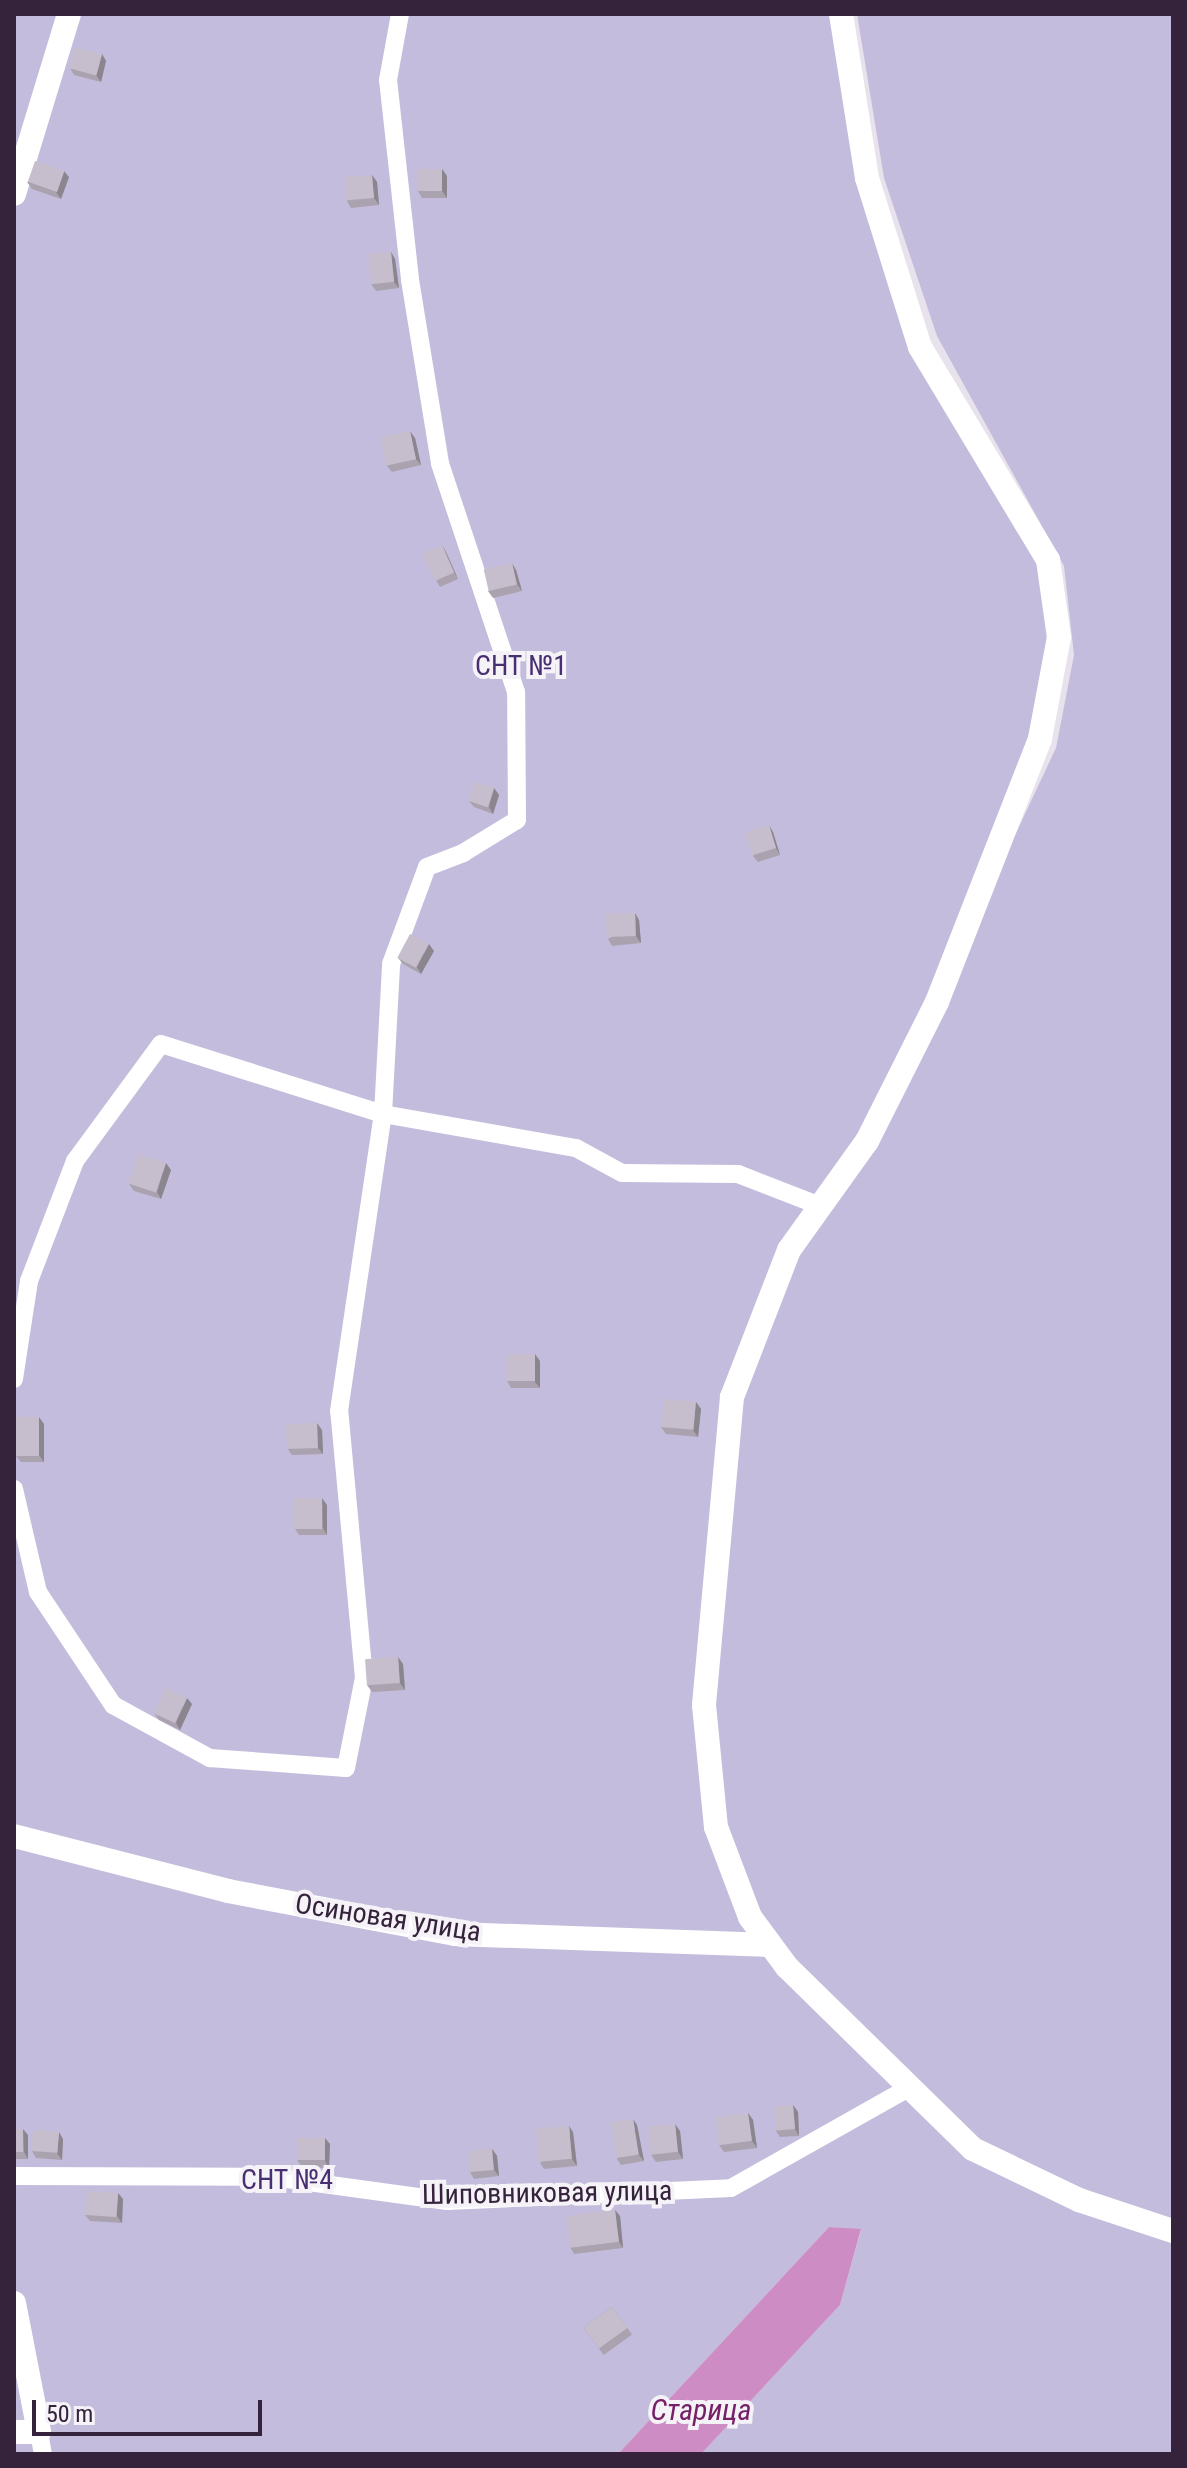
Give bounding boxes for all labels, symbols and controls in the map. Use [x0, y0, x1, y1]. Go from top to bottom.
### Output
park label: СНТ №1 [475, 649, 567, 683]
street label: Осиновая улица [293, 1887, 483, 1949]
park label: СНТ №4 [241, 2163, 333, 2197]
street label: Шиповниковая улица [422, 2174, 672, 2212]
scale bar [36, 2384, 266, 2434]
water label: Старица [651, 2392, 751, 2428]
text: 50 m [46, 2400, 93, 2428]

